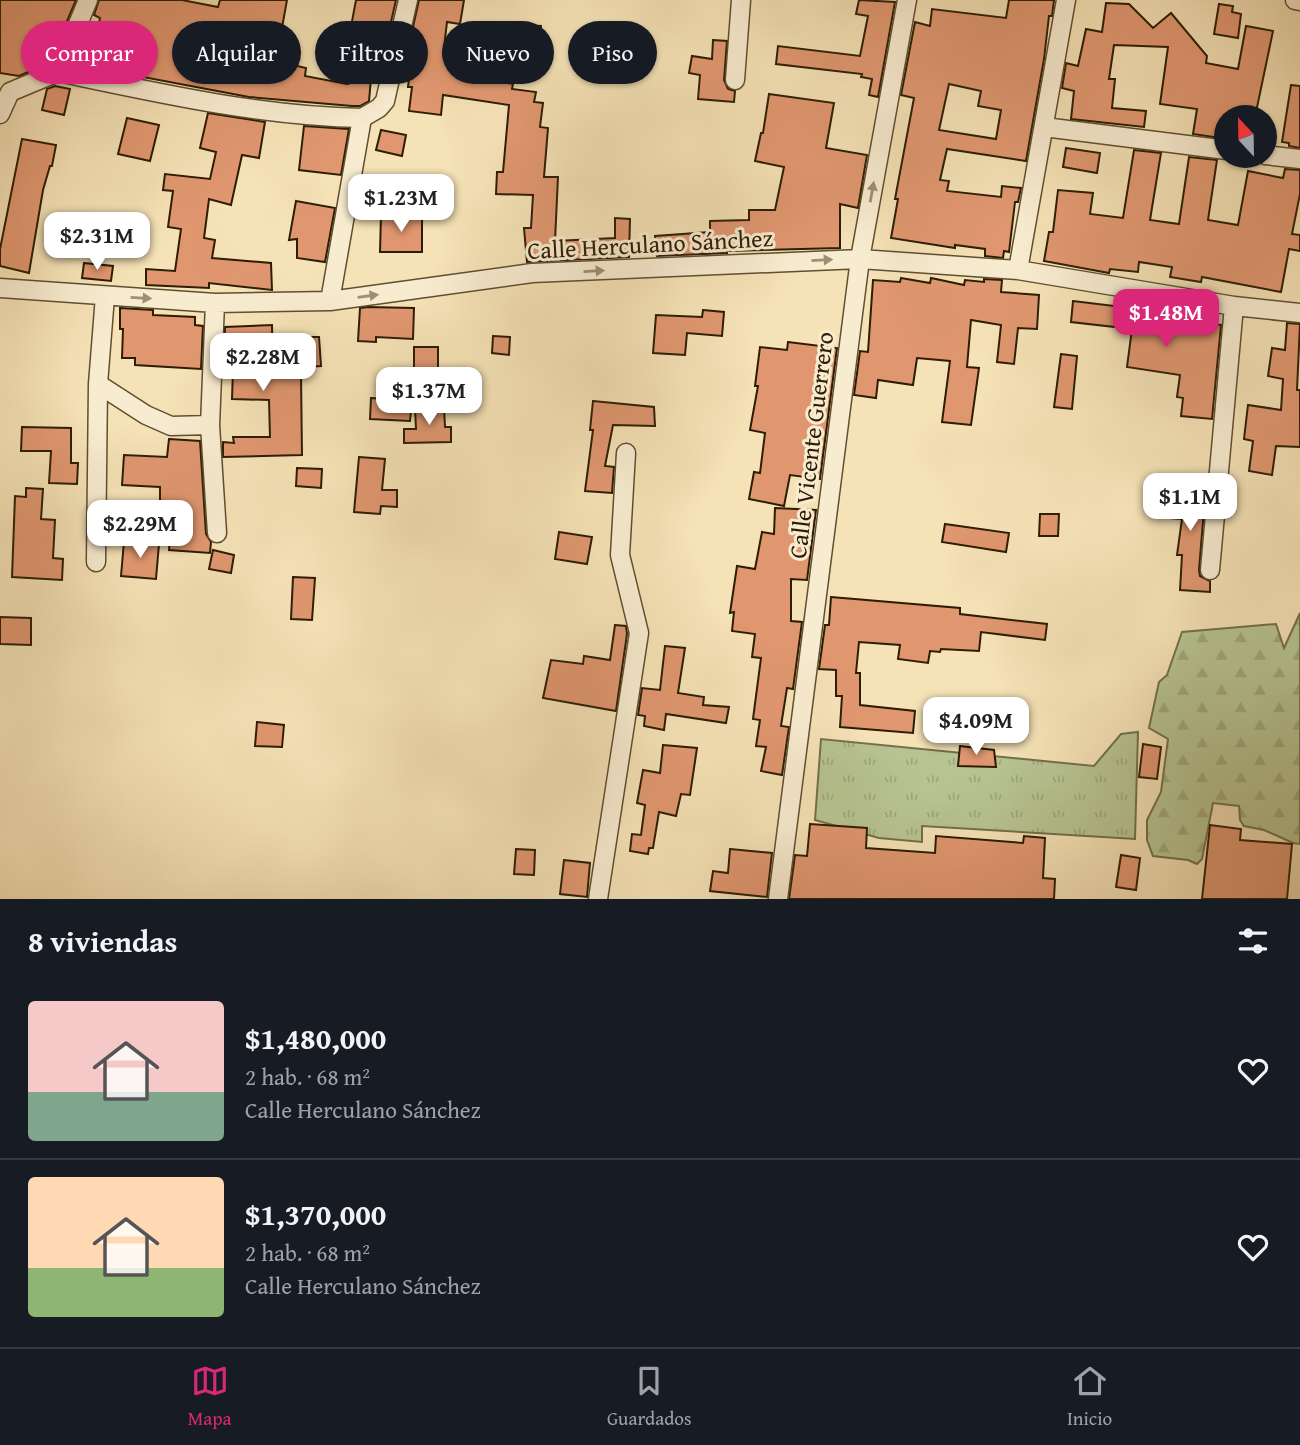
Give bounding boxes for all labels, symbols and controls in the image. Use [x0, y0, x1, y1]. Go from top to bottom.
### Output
chip: Comprar [21, 21, 158, 84]
chip: Alquilar [172, 21, 301, 84]
chip: Filtros [315, 21, 428, 84]
chip: Nuevo [442, 21, 554, 84]
chip: Piso [568, 21, 657, 84]
north arrow [1214, 105, 1278, 168]
map controls [1214, 105, 1277, 168]
pin: $1.23M [344, 174, 458, 234]
text: $1.23M [364, 180, 438, 213]
one-way arrow [867, 181, 878, 203]
pin: $2.31M [40, 212, 154, 272]
text: $2.31M [60, 218, 134, 251]
street label: Calle Herculano Sánchez [526, 220, 774, 268]
one-way arrow [811, 255, 833, 266]
one-way arrow [584, 265, 606, 276]
one-way arrow [358, 290, 380, 301]
pin: $1.48M [1109, 290, 1223, 349]
one-way arrow [131, 293, 153, 304]
text: $1.48M [1129, 295, 1203, 328]
street label: Calle Vicente Guerrero [780, 330, 842, 560]
pin: $2.28M [206, 334, 320, 393]
text: $2.28M [226, 339, 300, 372]
pin: $1.37M [372, 368, 486, 427]
text: $1.37M [392, 373, 466, 406]
pin: $1.1M [1141, 474, 1239, 533]
text: $1.1M [1159, 479, 1221, 512]
pin: $2.29M [83, 500, 197, 560]
text: $2.29M [103, 506, 177, 539]
pin: $4.09M [919, 698, 1033, 757]
text: $4.09M [939, 703, 1013, 736]
text: 8 viviendas [28, 919, 177, 963]
icon: filters [1234, 922, 1272, 960]
text: $1,480,000 [245, 1016, 386, 1060]
icon: home [84, 1029, 168, 1113]
icon: heart [1234, 1052, 1272, 1090]
text: 2 hab. · 68 m² [245, 1060, 370, 1093]
text: Calle Herculano Sánchez [245, 1093, 481, 1126]
text: $1,370,000 [245, 1192, 386, 1236]
icon: home [84, 1205, 168, 1289]
icon: heart [1234, 1228, 1272, 1266]
text: 2 hab. · 68 m² [245, 1236, 370, 1269]
text: Calle Herculano Sánchez [245, 1269, 481, 1302]
tab: Mapa [188, 1362, 232, 1432]
tab: Guardados [607, 1362, 692, 1432]
tab: Inicio [1067, 1362, 1112, 1432]

